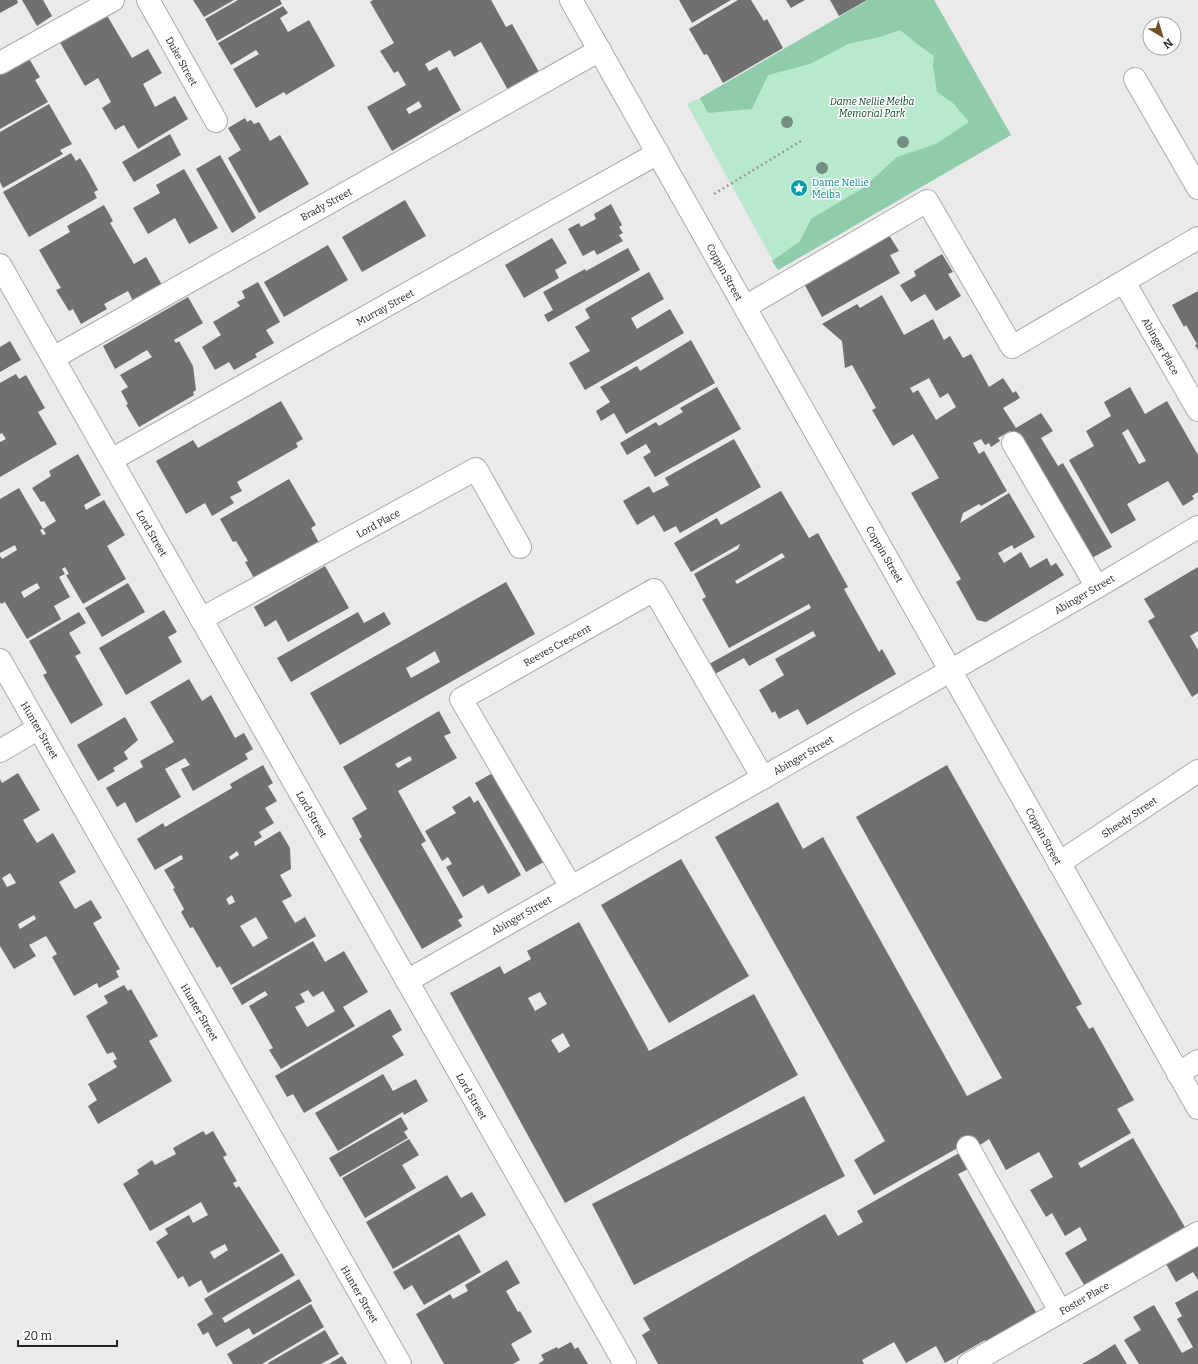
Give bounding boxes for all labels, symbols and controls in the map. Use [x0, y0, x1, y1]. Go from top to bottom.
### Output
north arrow [1142, 16, 1182, 56]
street label: Duke Street [163, 35, 200, 88]
text: N [1160, 36, 1175, 52]
park label: Dame Nellie Melba Memorial Park [830, 96, 914, 120]
place label: Dame Nellie Melba [812, 177, 869, 201]
place icon: Dame Nellie Melba [789, 178, 809, 198]
street label: Brady Street [299, 186, 355, 224]
street label: Coppin Street [704, 242, 745, 303]
street label: Murray Street [354, 287, 417, 329]
street label: Abinger Place [1139, 316, 1181, 377]
street label: Lord Place [355, 507, 402, 541]
street label: Lord Street [133, 508, 169, 559]
street label: Coppin Street [863, 524, 905, 585]
street label: Abinger Street [1052, 573, 1117, 617]
street label: Reeves Crescent [522, 622, 594, 669]
street label: Hunter Street [18, 700, 61, 762]
street label: Abinger Street [771, 734, 836, 778]
street label: Lord Street [293, 789, 329, 840]
street label: Sheedy Street [1099, 795, 1160, 841]
street label: Coppin Street [1023, 806, 1064, 867]
street label: Abinger Street [489, 894, 554, 938]
street label: Hunter Street [178, 982, 221, 1044]
street label: Lord Street [453, 1071, 489, 1122]
street label: Hunter Street [338, 1264, 381, 1326]
street label: Foster Place [1057, 1280, 1112, 1318]
scale bar [18, 1322, 117, 1348]
text: 20 m [24, 1329, 53, 1343]

